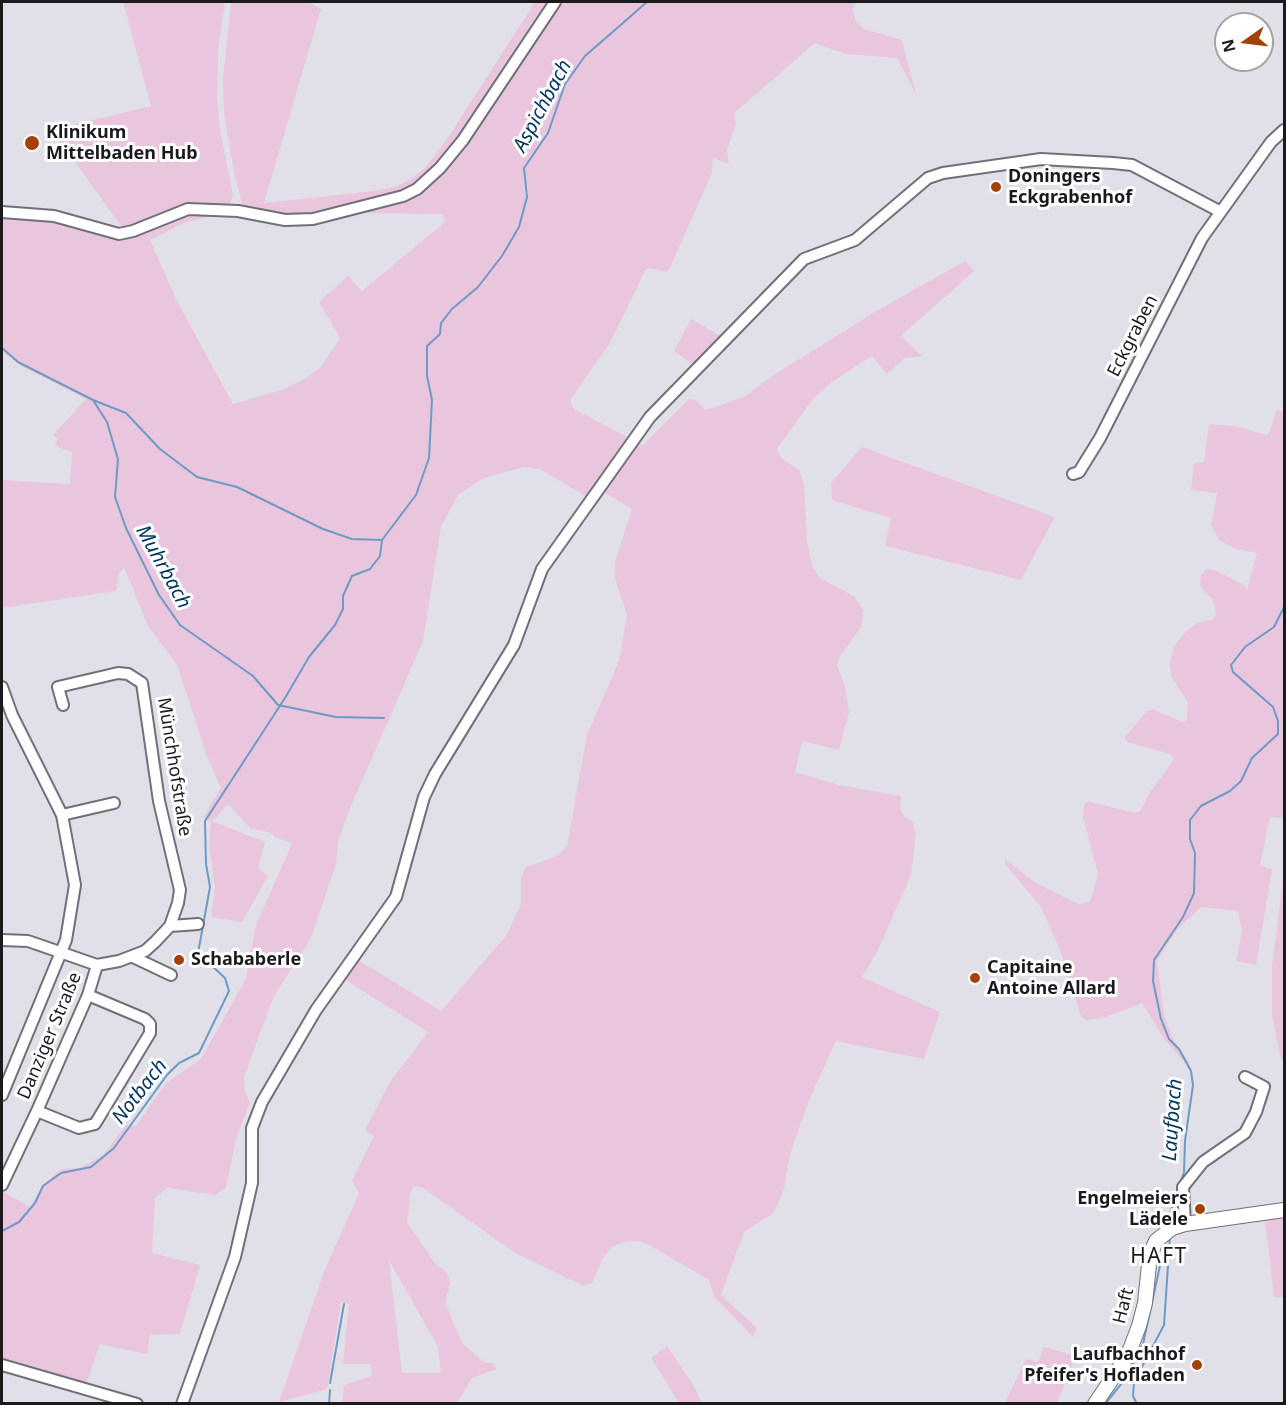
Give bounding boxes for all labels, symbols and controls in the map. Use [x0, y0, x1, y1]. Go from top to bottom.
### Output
north arrow [1214, 12, 1274, 72]
text: N [1216, 37, 1241, 55]
water label: Aspichbach [509, 56, 577, 156]
place label: Klinikum Mittelbaden Hub [46, 122, 198, 164]
marker: Klinikum Mittelbaden Hub [23, 134, 41, 152]
place label: Doningers Eckgrabenhof [1008, 166, 1132, 208]
marker: Doningers Eckgrabenhof [989, 180, 1003, 194]
street label: Eckgraben [1103, 292, 1163, 380]
water label: Muhrbach [130, 521, 196, 613]
street label: Münchhofstraße [152, 696, 196, 838]
place label: Schababerle [191, 949, 301, 971]
marker: Schababerle [172, 953, 186, 967]
place label: Capitaine Antoine Allard [987, 957, 1116, 1000]
street label: Danziger Straße [14, 969, 86, 1103]
marker: Capitaine Antoine Allard [968, 971, 982, 985]
water label: Notbach [107, 1055, 173, 1129]
water label: Laufbach [1158, 1078, 1188, 1162]
place label: Engelmeiers Lädele [1077, 1188, 1188, 1230]
marker: Engelmeiers Lädele [1193, 1202, 1207, 1216]
district label: HAFT [1130, 1244, 1188, 1270]
street label: Haft [1109, 1286, 1139, 1326]
place label: Laufbachhof Pfeifer's Hofladen [1024, 1344, 1185, 1386]
marker: Laufbachhof Pfeifer's Hofladen [1190, 1358, 1204, 1372]

